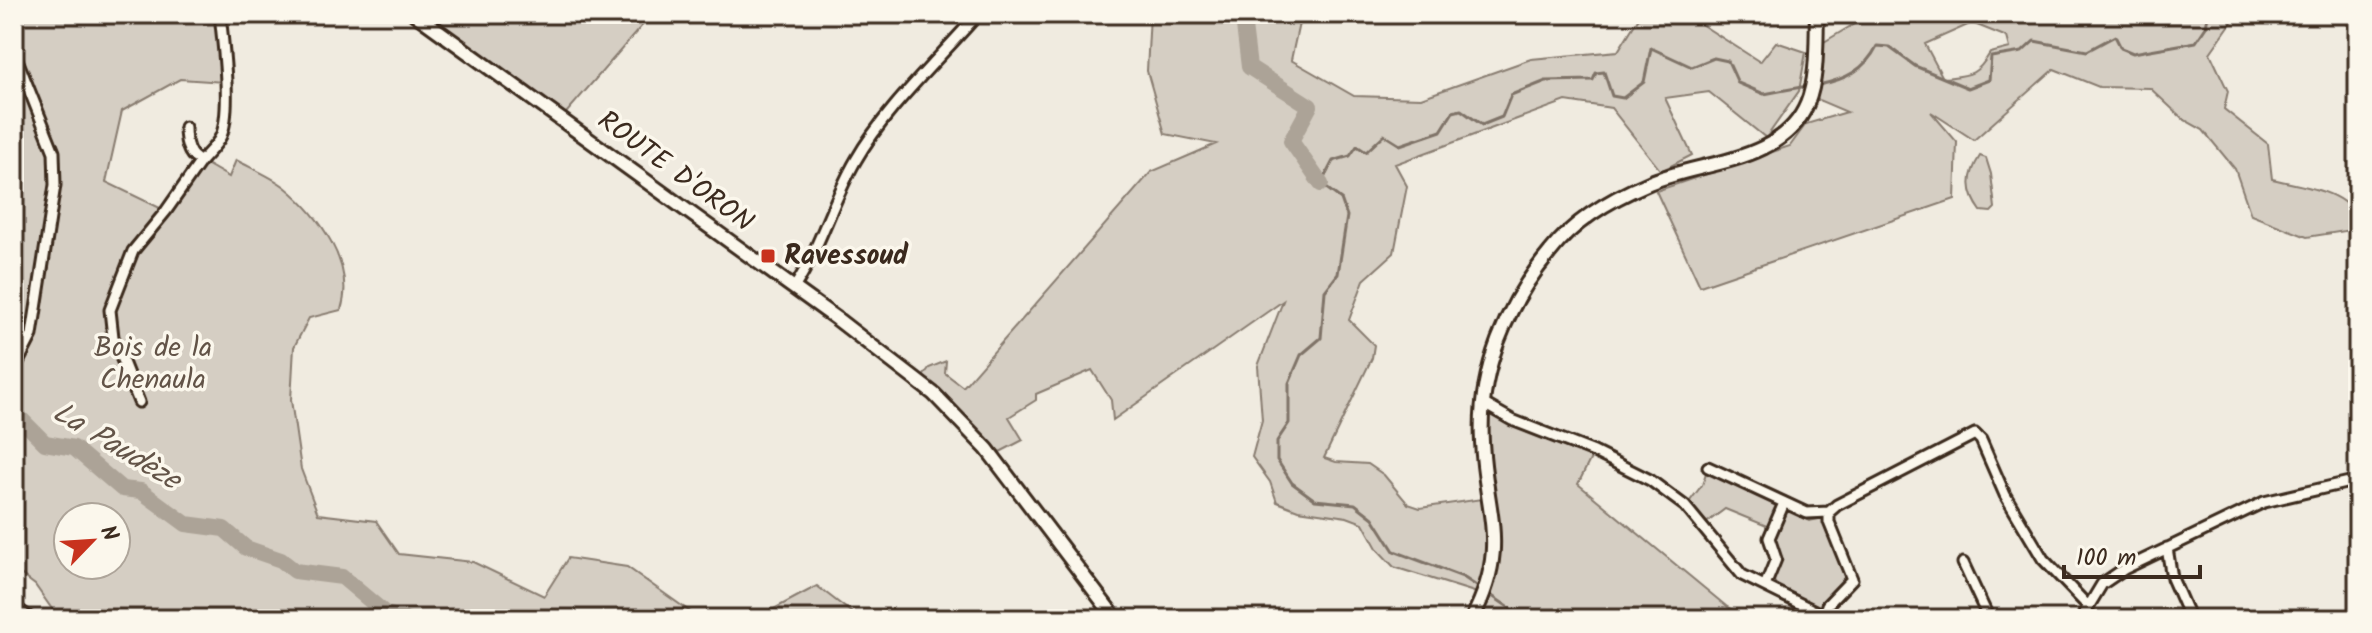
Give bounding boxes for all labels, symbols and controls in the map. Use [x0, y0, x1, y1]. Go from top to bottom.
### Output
street label: ROUTE D'ORON [587, 100, 763, 244]
place label: Ravessoud [784, 234, 909, 279]
marker: Ravessoud [759, 247, 777, 265]
park label: Bois de la Chenaula [94, 326, 212, 403]
water label: La Paudèze [43, 390, 191, 505]
north arrow [52, 501, 132, 581]
text: N [89, 520, 127, 547]
scale bar [2064, 529, 2200, 579]
text: 100 m [2076, 539, 2136, 578]

